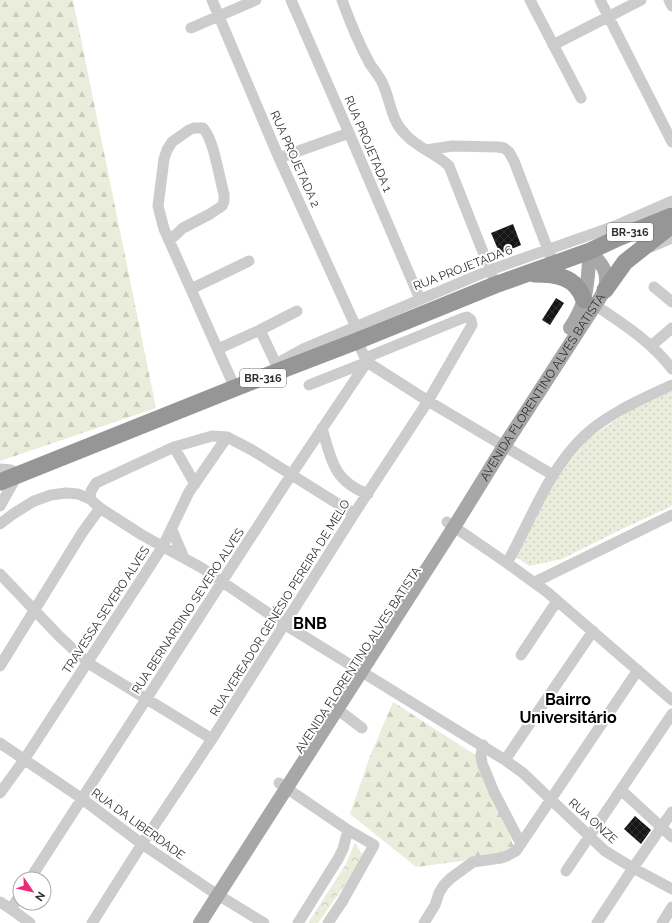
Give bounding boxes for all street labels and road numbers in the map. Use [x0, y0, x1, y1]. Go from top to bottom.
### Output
street label: RUA PROJETADA 1 [341, 94, 395, 194]
street label: RUA PROJETADA 2 [267, 108, 323, 210]
road number: BR-316 [607, 223, 653, 241]
street label: RUA PROJETADA 6 [411, 243, 515, 293]
street label: AVENIDA FLORENTINO ALVES BATISTA [477, 291, 608, 483]
road number: BR-316 [240, 369, 286, 387]
street label: RUA VEREADOR GENÉSIO PEREIRA DE MELO [207, 497, 353, 719]
street label: RUA BERNARDINO SEVERO ALVES [129, 526, 247, 696]
street label: TRAVESSA SEVERO ALVES [59, 544, 153, 676]
street label: AVENIDA FLORENTINO ALVES BATISTA [292, 564, 424, 756]
street label: RUA DA LIBERDADE [89, 785, 187, 863]
street label: RUA ONZE [566, 796, 620, 846]

